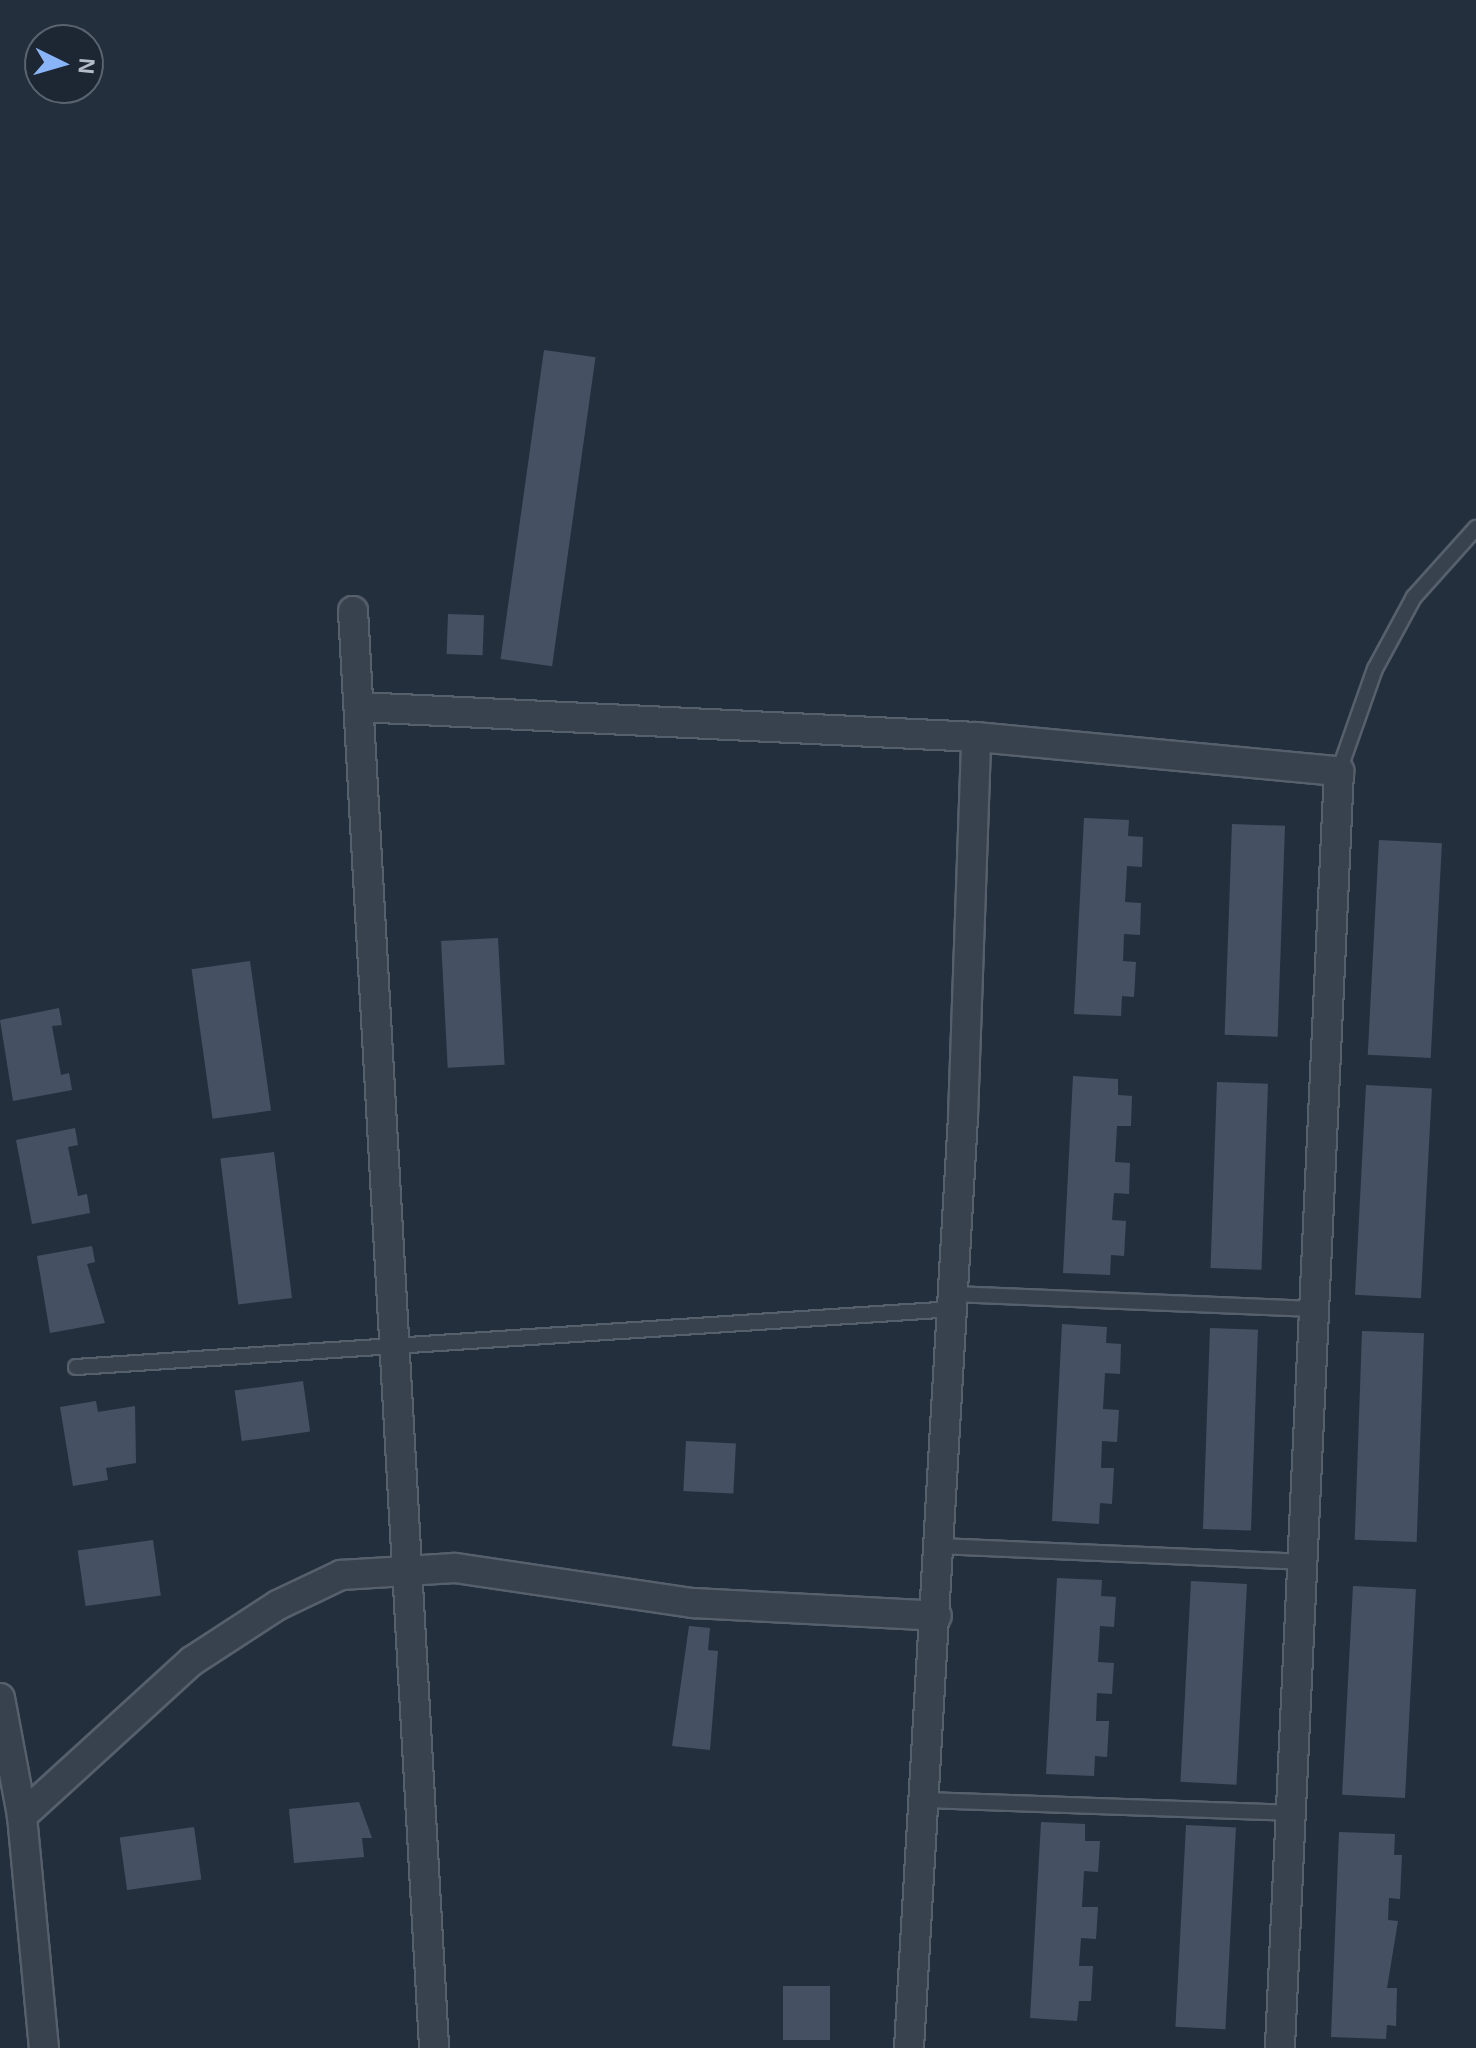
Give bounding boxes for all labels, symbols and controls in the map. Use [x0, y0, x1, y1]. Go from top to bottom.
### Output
north arrow [24, 24, 104, 104]
text: N [73, 57, 100, 75]

